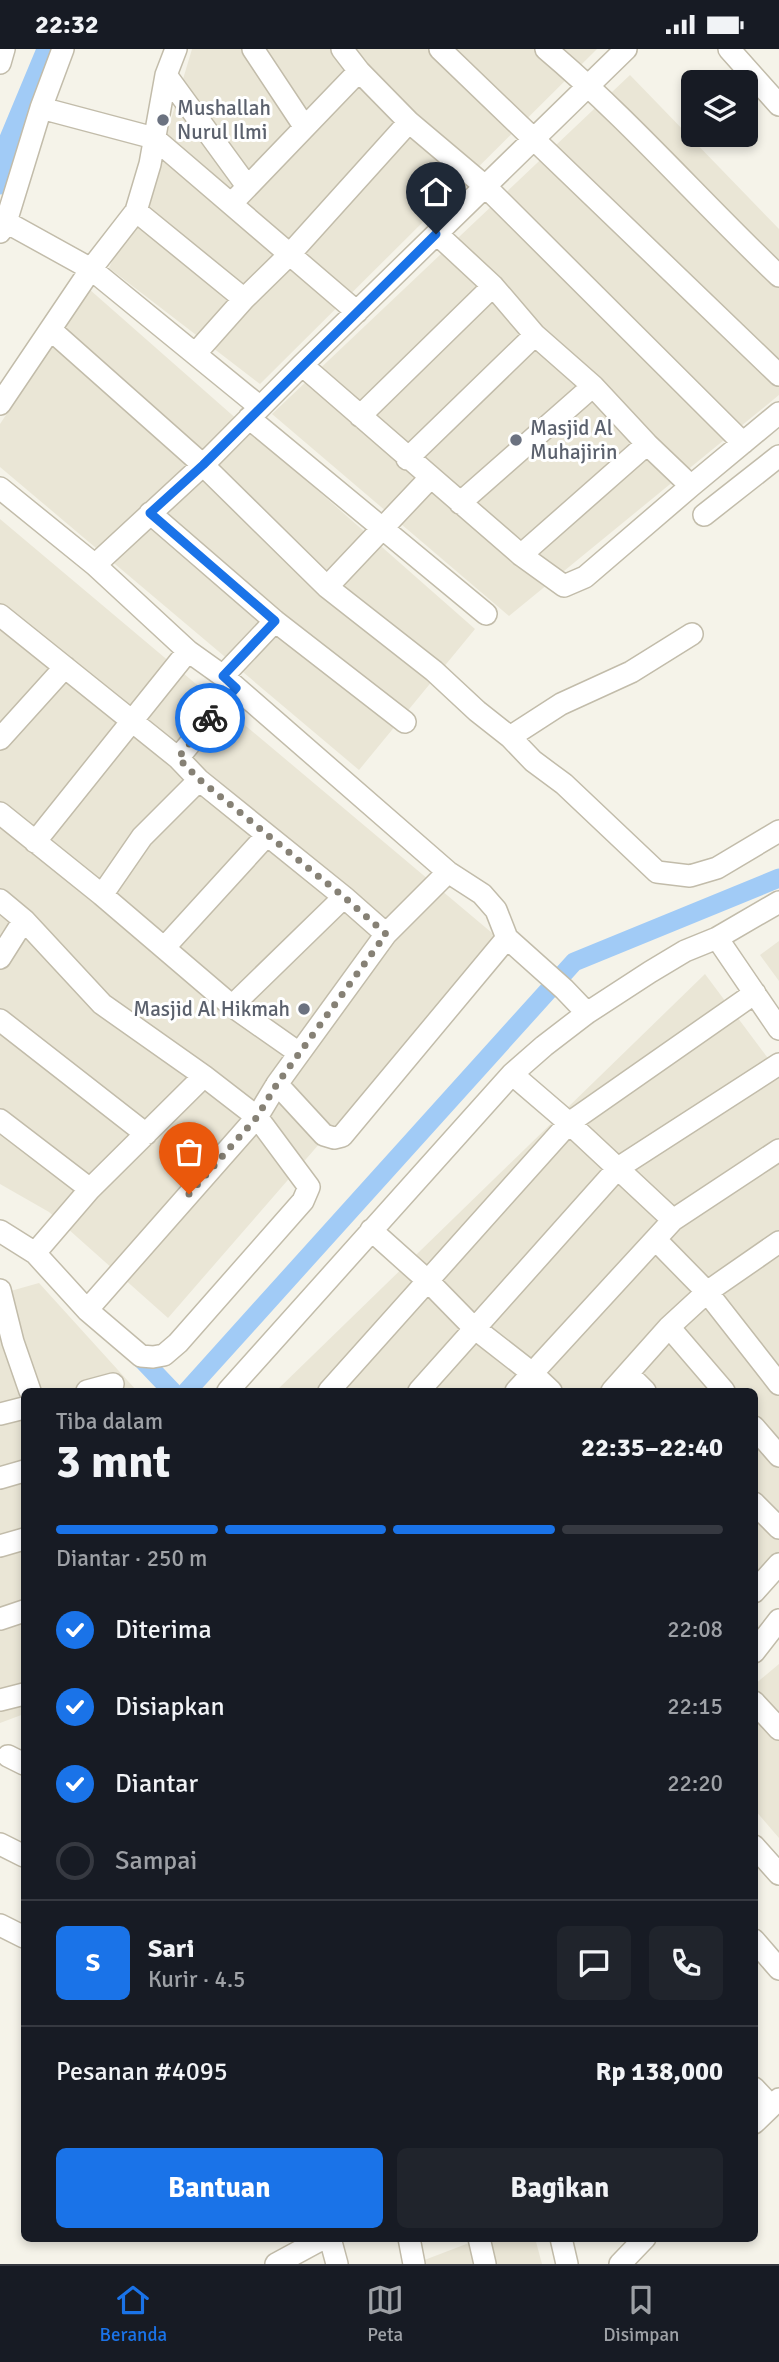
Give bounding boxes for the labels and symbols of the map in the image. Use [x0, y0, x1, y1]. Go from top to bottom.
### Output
place label: Mushallah Nurul Ilmi [177, 95, 271, 145]
marker: Mushallah Nurul Ilmi [155, 112, 171, 128]
pin [406, 162, 466, 234]
place label: Masjid Al Muhajirin [530, 415, 617, 465]
marker: Masjid Al Muhajirin [508, 432, 524, 448]
courier [175, 683, 245, 753]
place label: Masjid Al Hikmah [133, 996, 290, 1022]
marker: Masjid Al Hikmah [296, 1001, 312, 1017]
pin [159, 1122, 219, 1194]

